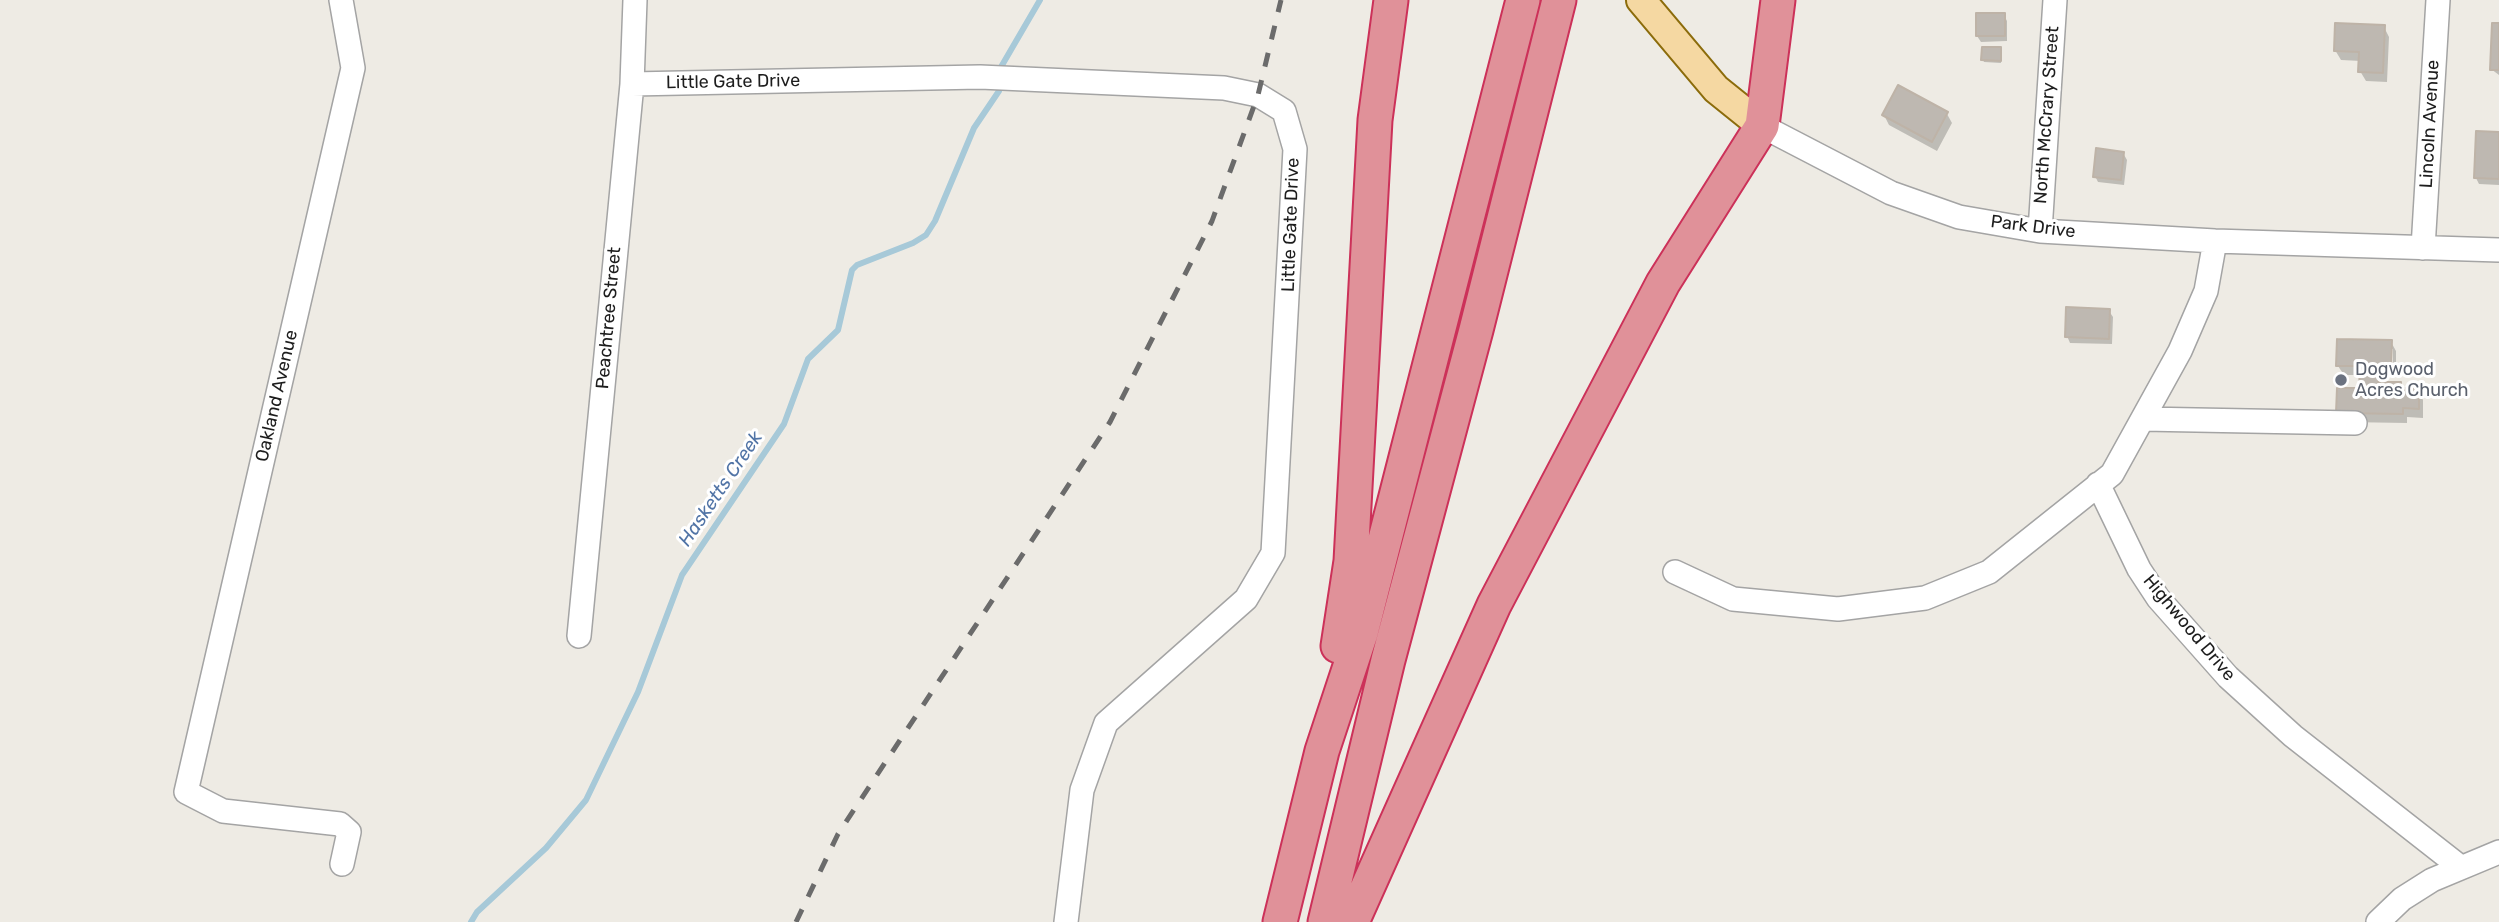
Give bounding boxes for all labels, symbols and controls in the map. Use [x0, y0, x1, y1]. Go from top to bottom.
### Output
street label: North McCrary Street [2030, 25, 2064, 205]
street label: Lincoln Avenue [2416, 59, 2444, 189]
street label: Little Gate Drive [666, 70, 800, 94]
street label: Little Gate Drive [1278, 157, 1304, 293]
street label: Park Drive [1989, 211, 2077, 243]
street label: Peachtree Street [592, 246, 626, 390]
street label: Oakland Avenue [251, 328, 303, 464]
place label: Dogwood Acres Church [2355, 359, 2469, 402]
marker: Dogwood Acres Church [2333, 372, 2349, 388]
water label: Hasketts Creek [674, 427, 768, 551]
street label: Highwood Drive [2138, 570, 2240, 686]

